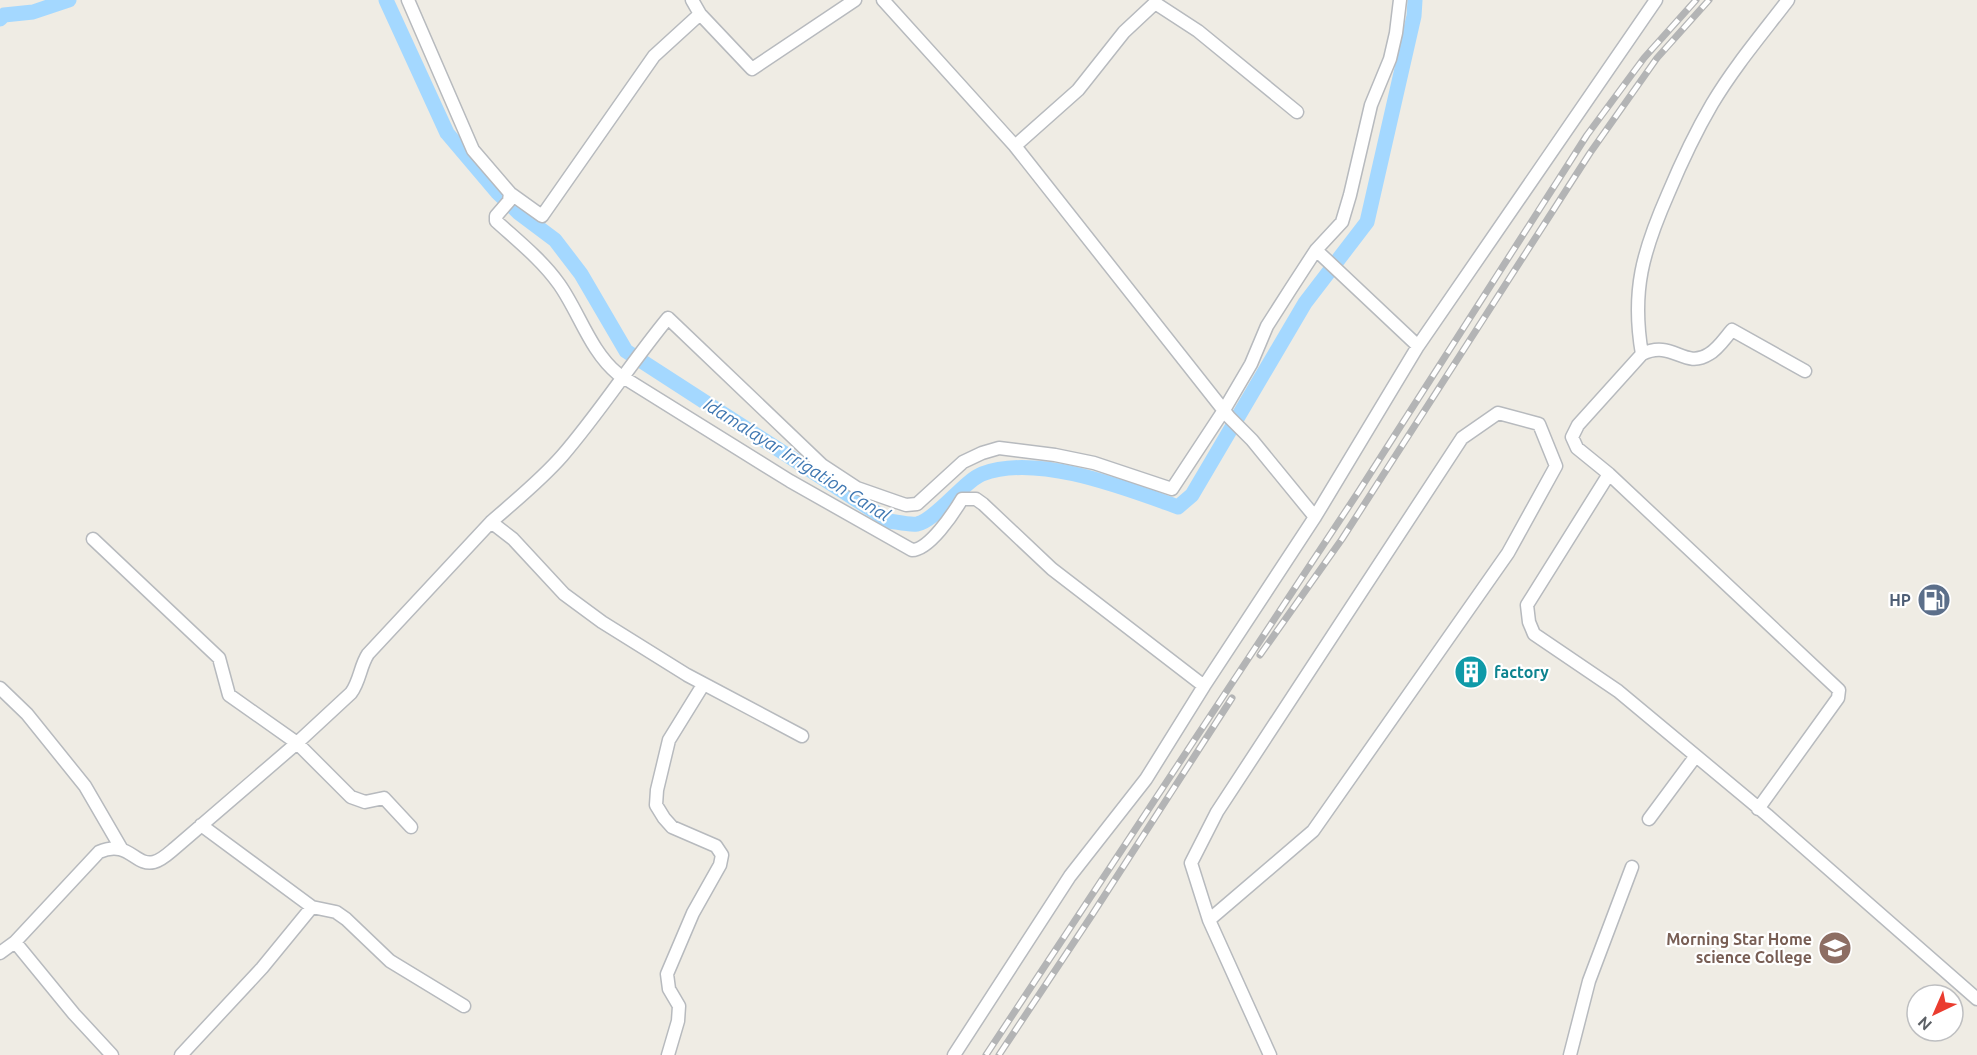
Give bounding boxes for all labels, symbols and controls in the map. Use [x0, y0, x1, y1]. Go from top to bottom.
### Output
water label: Idamalayar Irrigation Canal [701, 393, 894, 525]
fuel station icon: HP [1916, 582, 1952, 618]
place label: HP [1889, 591, 1911, 609]
building icon: factory [1453, 654, 1489, 690]
place label: factory [1494, 663, 1549, 681]
place label: Morning Star Home science College [1666, 930, 1812, 966]
school or university icon: Morning Star Home science College [1817, 930, 1853, 966]
north arrow [1905, 983, 1965, 1043]
text: N [1914, 1013, 1935, 1034]

